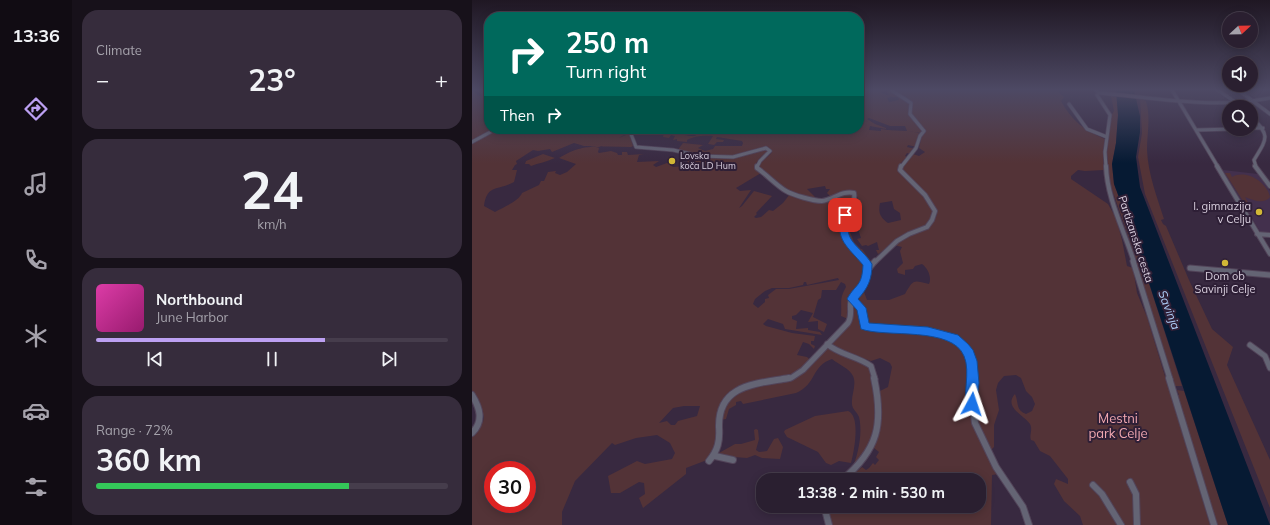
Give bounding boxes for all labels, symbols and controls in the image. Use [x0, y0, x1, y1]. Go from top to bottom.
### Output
north arrow [1222, 12, 1258, 48]
map controls [1222, 12, 1258, 136]
text: 13:36 [12, 24, 60, 47]
text: 250 m [566, 25, 649, 60]
icon: right [500, 28, 552, 80]
text: Climate [96, 42, 142, 58]
button: sound [1222, 56, 1258, 92]
text: Turn right [566, 60, 646, 83]
text: 23° [248, 61, 296, 99]
text: − [96, 66, 109, 94]
text: + [435, 66, 448, 94]
icon: directions [22, 95, 50, 123]
button: search [1222, 100, 1258, 136]
icon: right [543, 104, 565, 126]
text: Then [500, 106, 535, 125]
place label: Lovska koča LD Hum [680, 150, 736, 171]
marker: Lovska koča LD Hum [667, 156, 677, 166]
text: 24 [241, 157, 303, 222]
icon: music [22, 170, 50, 198]
street label: Partizanska cesta [1115, 194, 1157, 284]
pin [828, 198, 862, 232]
place label: I. gimnazija v Celju [1193, 199, 1251, 226]
icon: arrive [834, 204, 856, 226]
marker: I. gimnazija v Celju [1254, 207, 1264, 217]
text: km/h [257, 216, 287, 232]
icon: phone [22, 246, 50, 274]
marker: Dom ob Savinji Celje [1220, 258, 1230, 268]
place label: Dom ob Savinji Celje [1195, 269, 1255, 296]
water label: Savinja [1155, 288, 1184, 332]
text: Northbound [156, 290, 243, 309]
text: June Harbor [156, 309, 228, 325]
icon: climate [22, 322, 50, 350]
icon: previous [144, 348, 166, 370]
icon: pause [261, 348, 283, 370]
icon: next [378, 348, 400, 370]
position arrow [951, 383, 993, 425]
icon: car [22, 397, 50, 425]
park label: Mestni park Celje [1088, 410, 1148, 441]
text: Range · 72% [96, 422, 173, 438]
text: 360 km [96, 441, 202, 479]
speed limit sign: 30 [484, 461, 536, 513]
icon: filters [22, 473, 50, 501]
text: 13:38 · 2 min · 530 m [797, 483, 945, 502]

